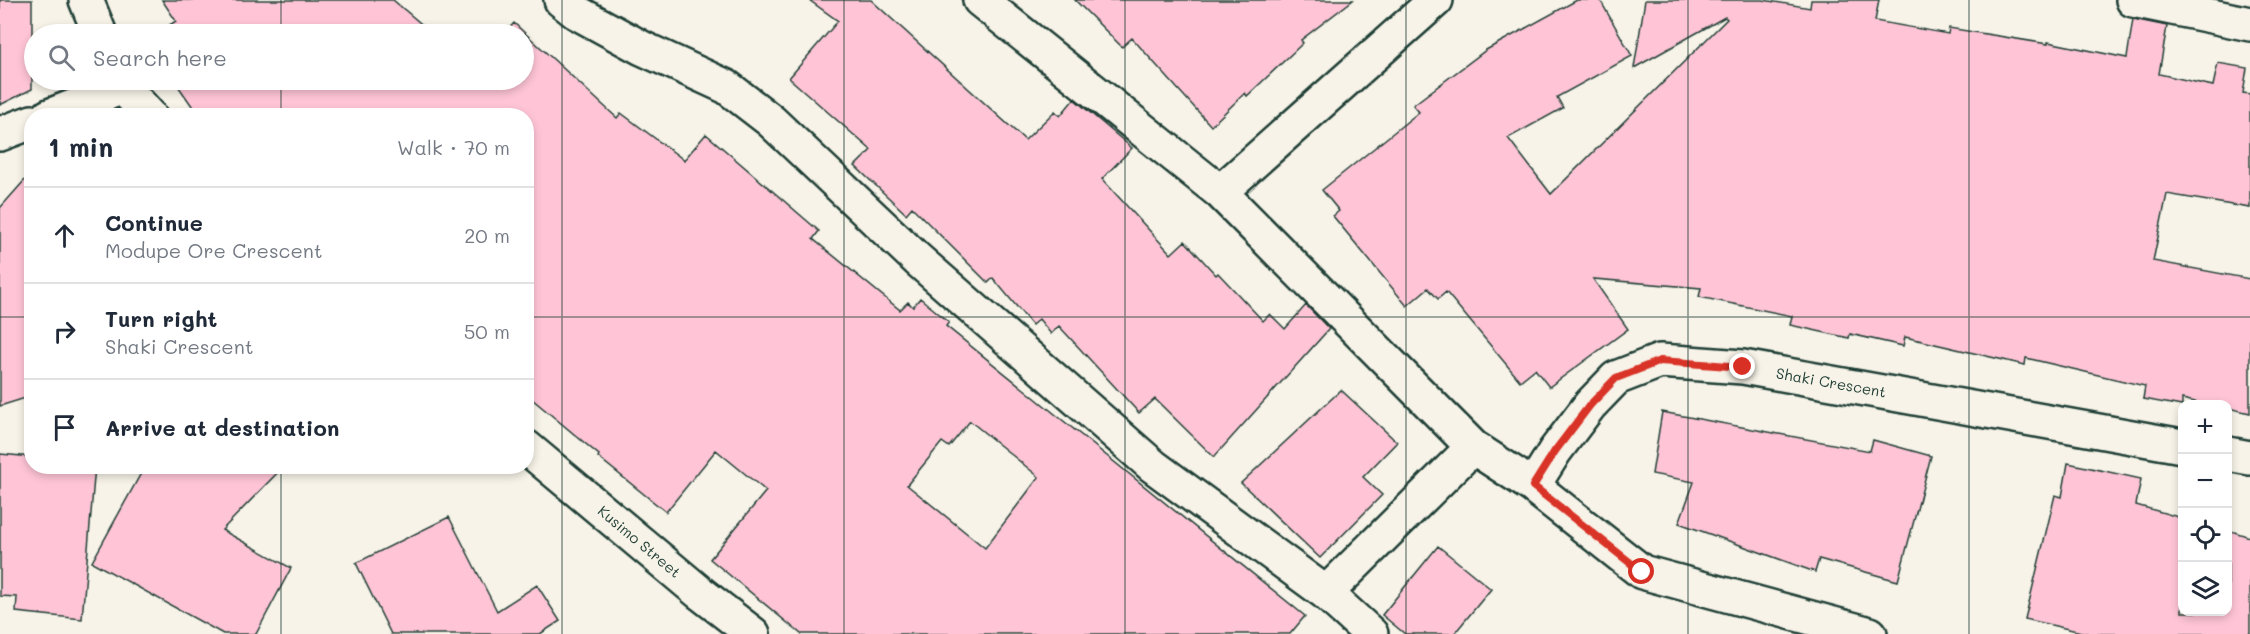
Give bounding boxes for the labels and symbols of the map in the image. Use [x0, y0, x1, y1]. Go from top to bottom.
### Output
route end [1729, 353, 1755, 379]
street label: Shaki Crescent [1775, 362, 1888, 402]
street label: Kusimo Street [594, 501, 685, 582]
route start [1628, 558, 1654, 584]

